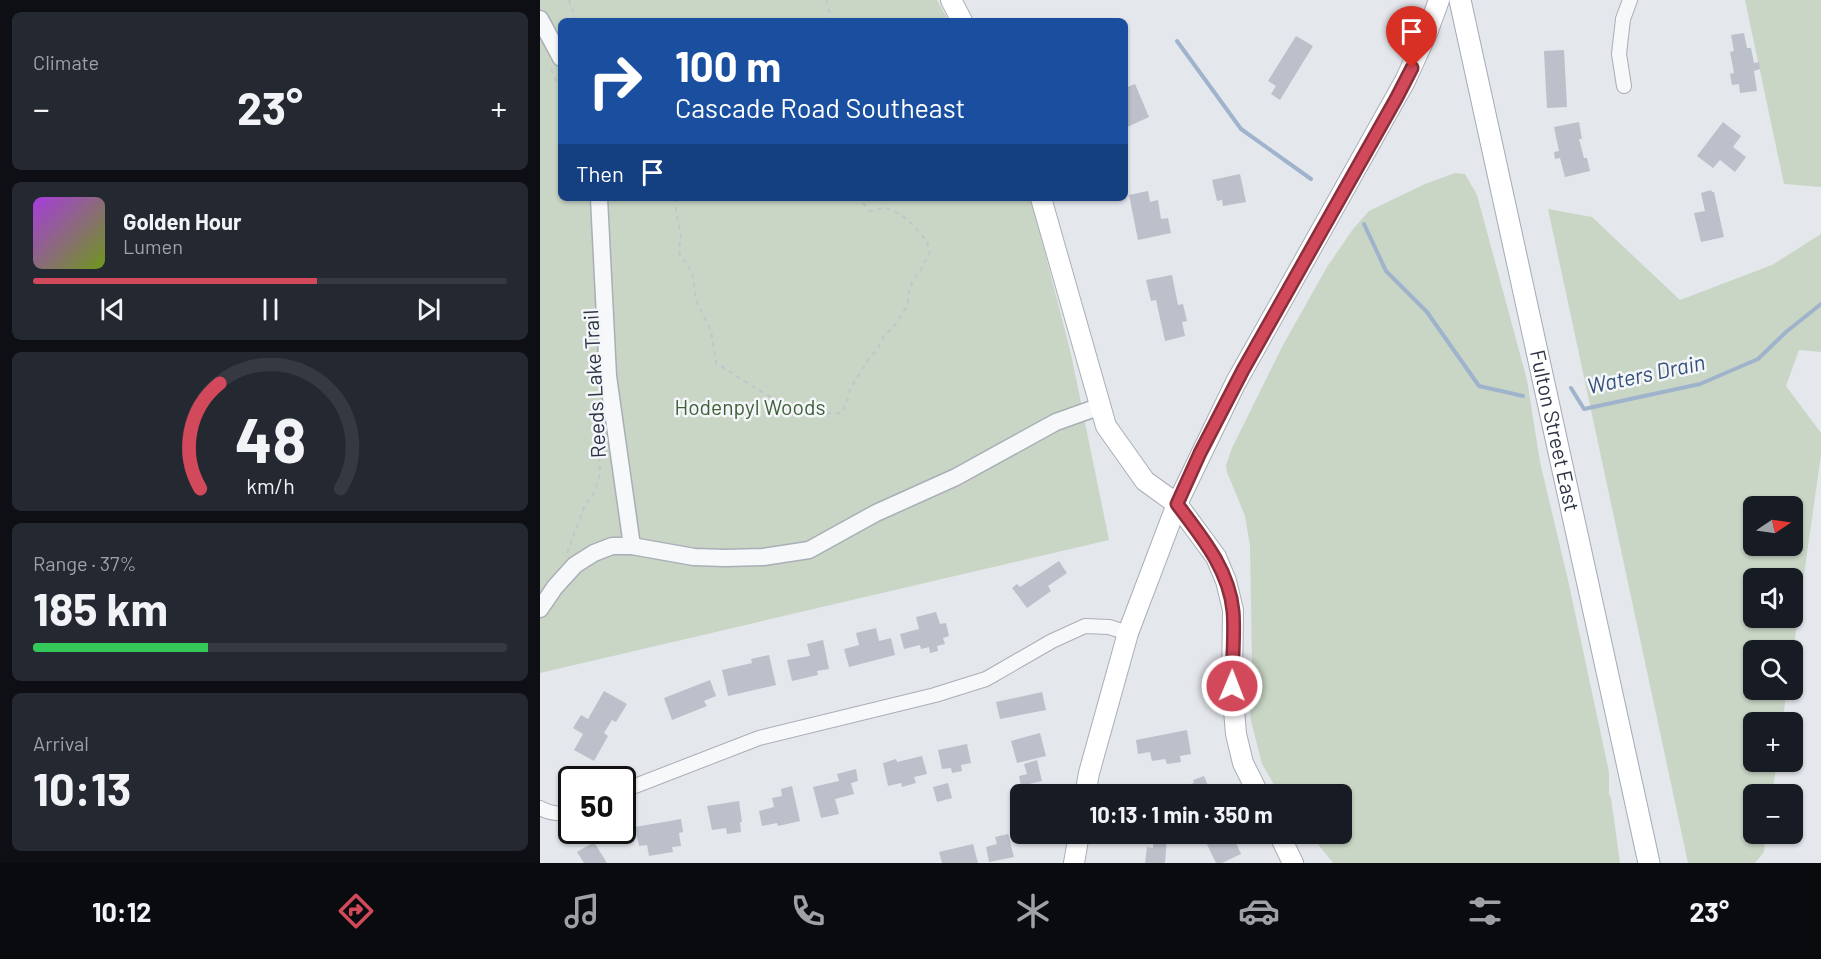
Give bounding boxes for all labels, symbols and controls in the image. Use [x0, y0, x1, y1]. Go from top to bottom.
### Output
pin [1386, 6, 1437, 68]
icon: arrive [1395, 15, 1428, 48]
text: 100 m [675, 40, 781, 90]
icon: right [576, 42, 654, 120]
text: Climate [33, 50, 99, 74]
text: 23° [237, 80, 303, 134]
text: − [33, 88, 50, 128]
text: + [490, 88, 507, 128]
text: Cascade Road Southeast [675, 91, 965, 123]
icon: arrive [636, 156, 669, 189]
text: Then [576, 160, 624, 186]
text: Golden Hour [123, 208, 241, 234]
text: Lumen [123, 234, 183, 258]
icon: previous [96, 293, 129, 326]
icon: pause [254, 293, 287, 326]
icon: next [412, 293, 445, 326]
street label: Reeds Lake Trail [577, 309, 610, 459]
street label: Fulton Street East [1526, 347, 1586, 514]
water label: Waters Drain [1584, 348, 1707, 398]
park label: Hodenpyl Woods [674, 394, 826, 419]
text: 48 [234, 401, 306, 475]
text: km/h [246, 473, 294, 498]
north arrow [1743, 496, 1803, 556]
map controls [1743, 496, 1803, 844]
text: Range · 37% [33, 551, 137, 575]
button: sound [1743, 568, 1803, 628]
text: 185 km [33, 581, 168, 635]
button: search [1743, 640, 1803, 700]
position arrow [1200, 654, 1264, 718]
button: + [1743, 712, 1803, 772]
text: Arrival [33, 731, 89, 755]
text: 10:13 [33, 761, 131, 815]
speed limit sign: 50 [558, 766, 636, 844]
button: − [1743, 784, 1803, 844]
text: 10:13 · 1 min · 350 m [1089, 801, 1273, 827]
icon: directions [335, 890, 377, 932]
icon: music [561, 890, 603, 932]
icon: phone [787, 890, 829, 932]
icon: climate [1012, 890, 1054, 932]
icon: car [1238, 890, 1280, 932]
icon: filters [1464, 890, 1506, 932]
text: 10:12 [92, 895, 151, 927]
text: 23° [1690, 895, 1729, 927]

